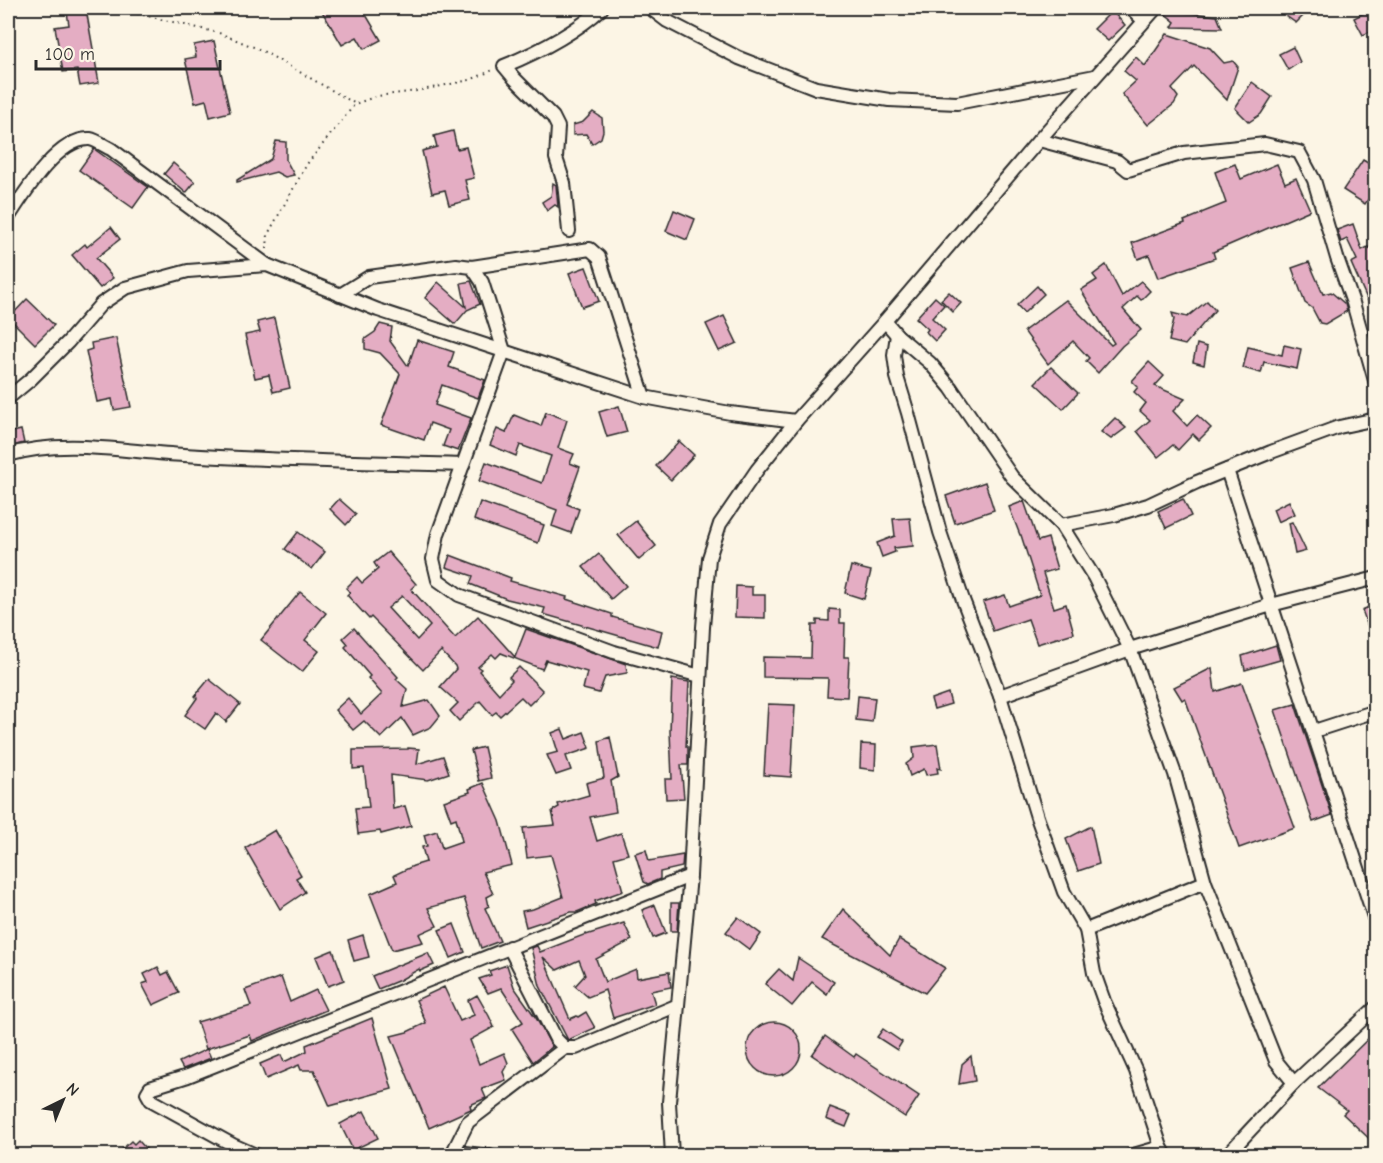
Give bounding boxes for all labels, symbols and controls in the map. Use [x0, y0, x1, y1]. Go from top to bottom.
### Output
scale bar [36, 33, 220, 71]
text: 100 m [45, 44, 95, 65]
north arrow [33, 1070, 93, 1130]
text: N [63, 1080, 83, 1100]

